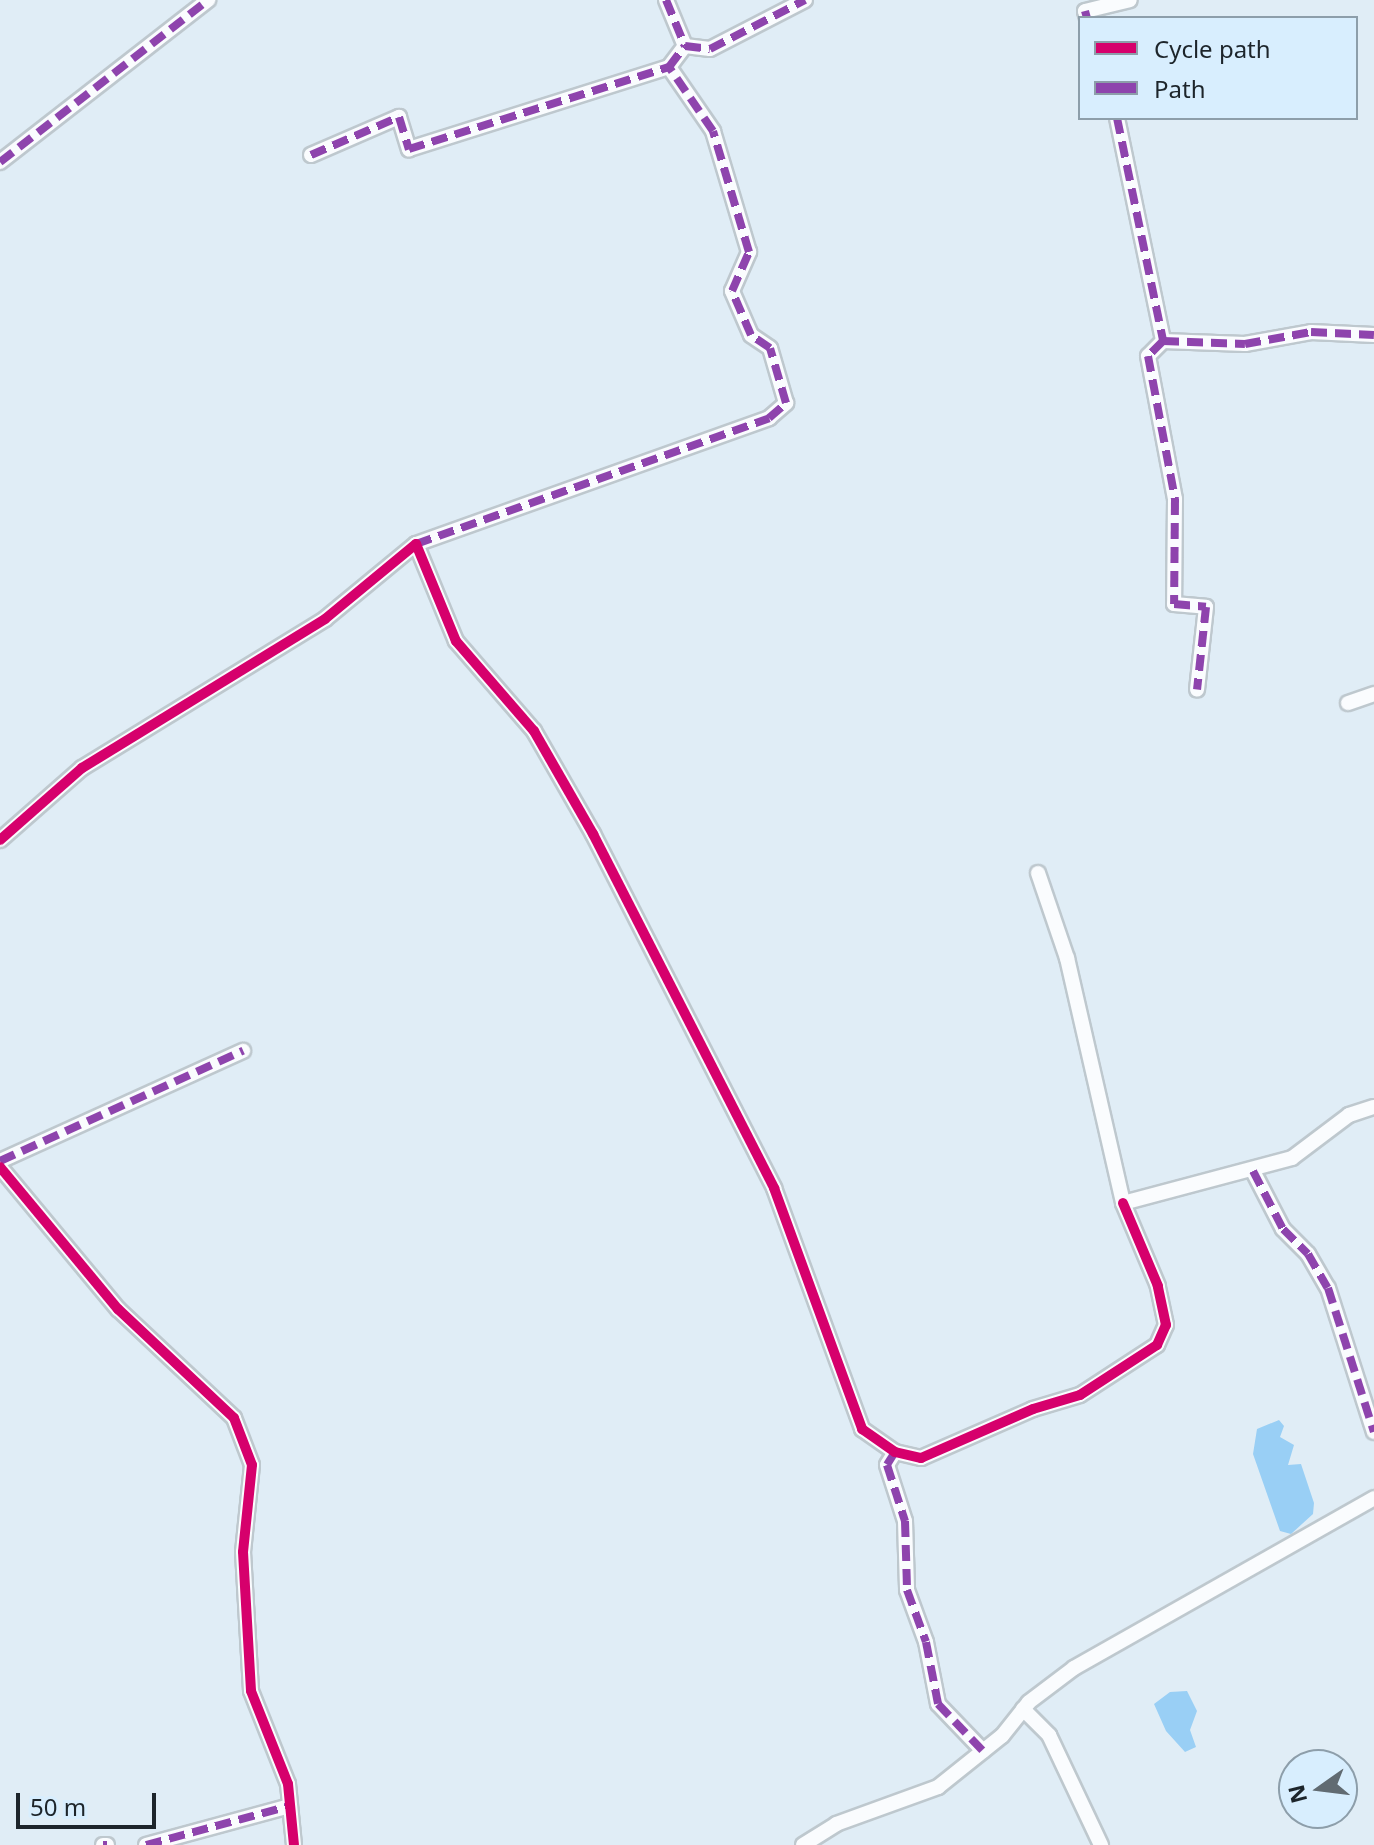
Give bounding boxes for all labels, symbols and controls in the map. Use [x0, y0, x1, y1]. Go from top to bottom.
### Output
legend [1078, 16, 1358, 120]
text: Cycle path [1154, 32, 1271, 65]
text: Path [1154, 72, 1205, 105]
north arrow [1278, 1749, 1358, 1829]
scale bar [20, 1777, 160, 1827]
text: N [1280, 1782, 1313, 1807]
text: 50 m [30, 1790, 86, 1823]

